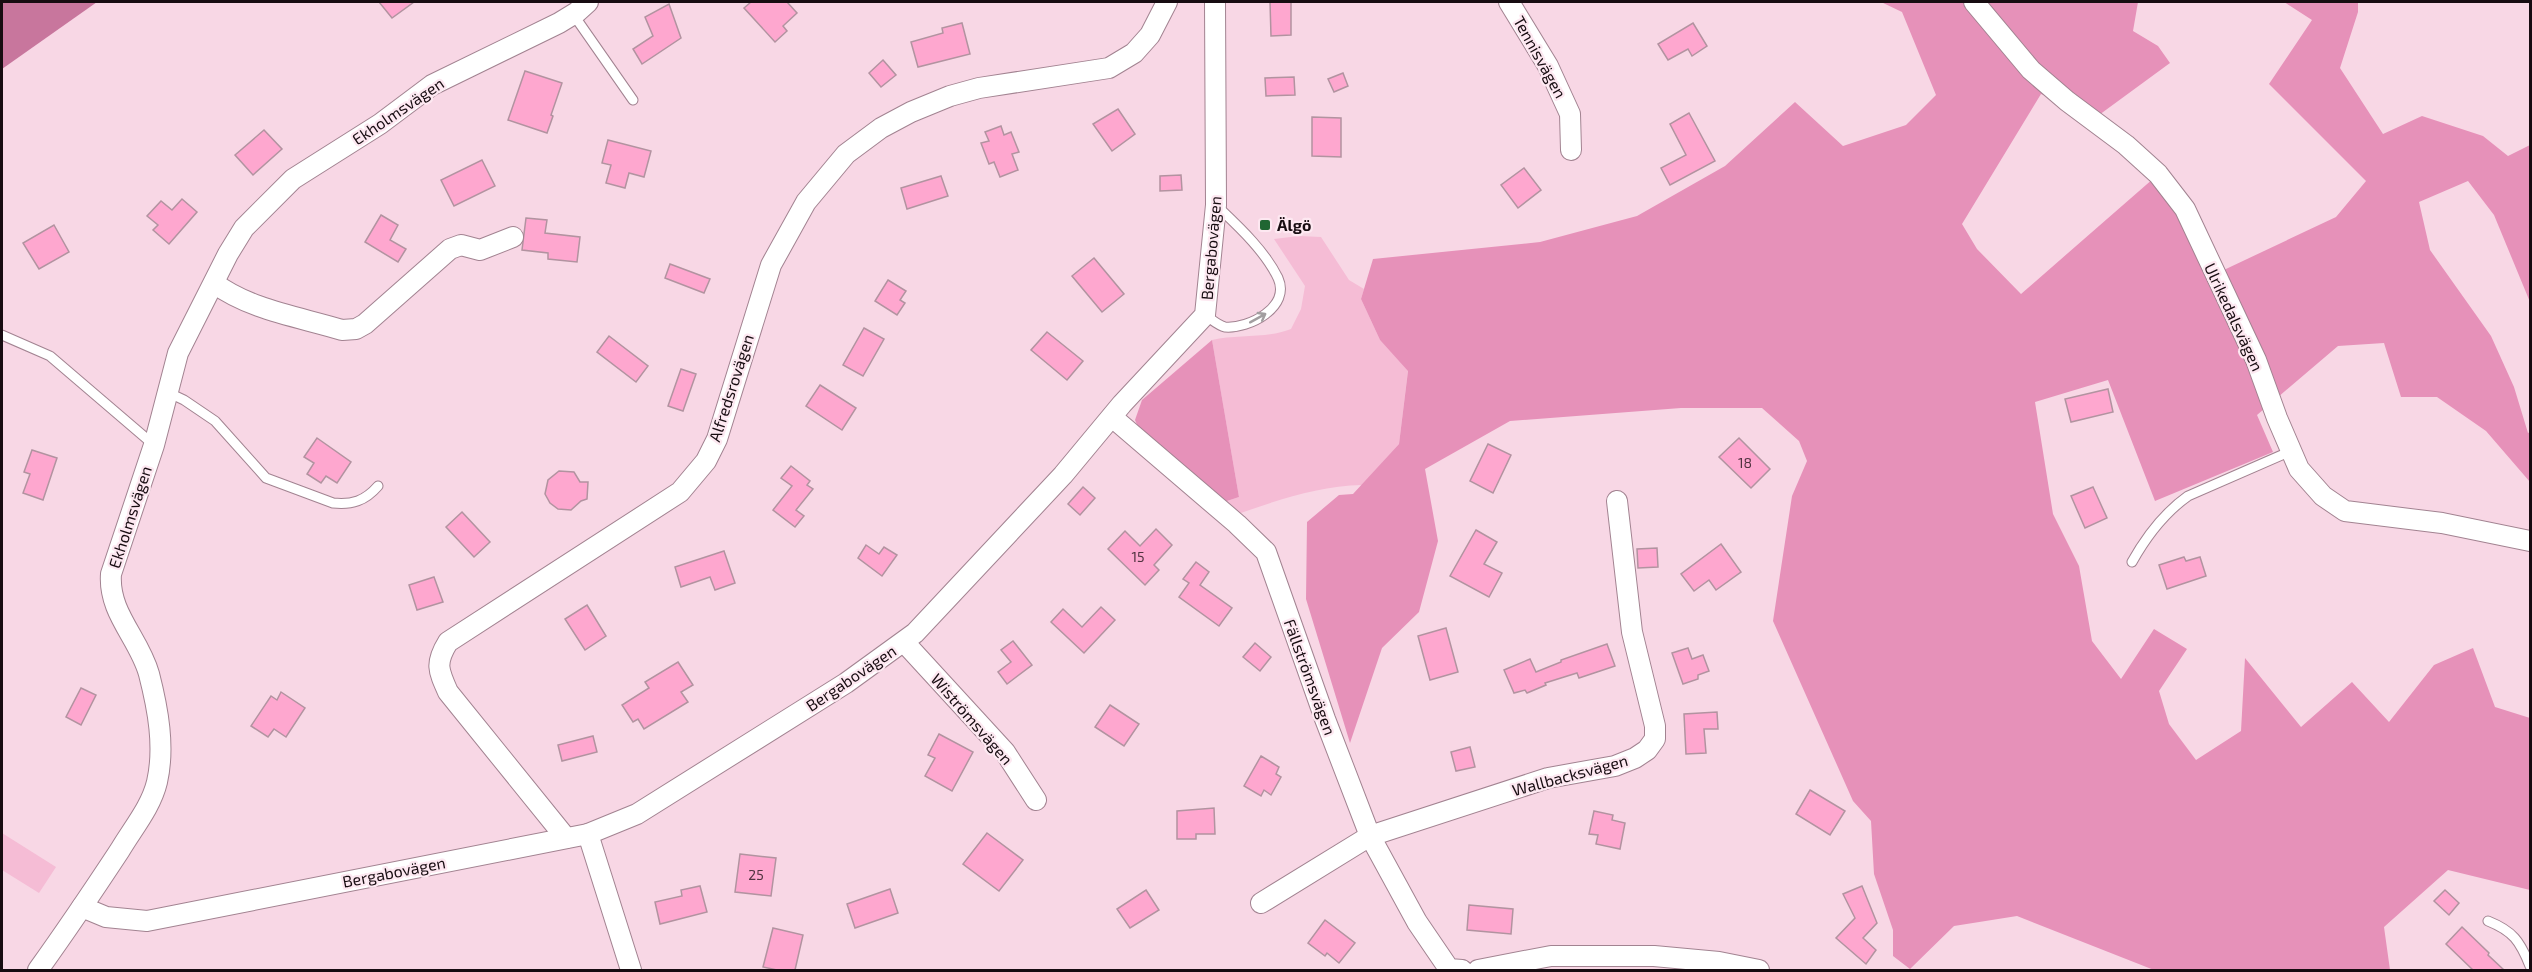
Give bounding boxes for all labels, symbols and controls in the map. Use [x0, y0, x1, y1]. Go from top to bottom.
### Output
street label: Tennisvägen [1510, 12, 1571, 101]
street label: Ekholmsvägen [348, 73, 447, 148]
street label: Bergabovägen [1196, 195, 1225, 301]
place label: Älgö [1277, 215, 1311, 234]
marker: Älgö [1258, 218, 1272, 232]
street label: Ulrikedalsvägen [2201, 260, 2268, 374]
one-way arrow [1249, 312, 1266, 324]
street label: Alfredsrovägen [704, 332, 757, 444]
house number: 18 [1738, 454, 1752, 471]
street label: Ekholmsvägen [104, 463, 155, 570]
house number: 15 [1131, 548, 1145, 565]
street label: Fällströmsvägen [1281, 616, 1340, 737]
street label: Bergabovägen [802, 640, 899, 715]
street label: Wiströmsvägen [928, 669, 1017, 768]
street label: Wallbacksvägen [1510, 750, 1630, 799]
street label: Bergabovägen [341, 852, 447, 891]
house number: 25 [748, 866, 764, 883]

